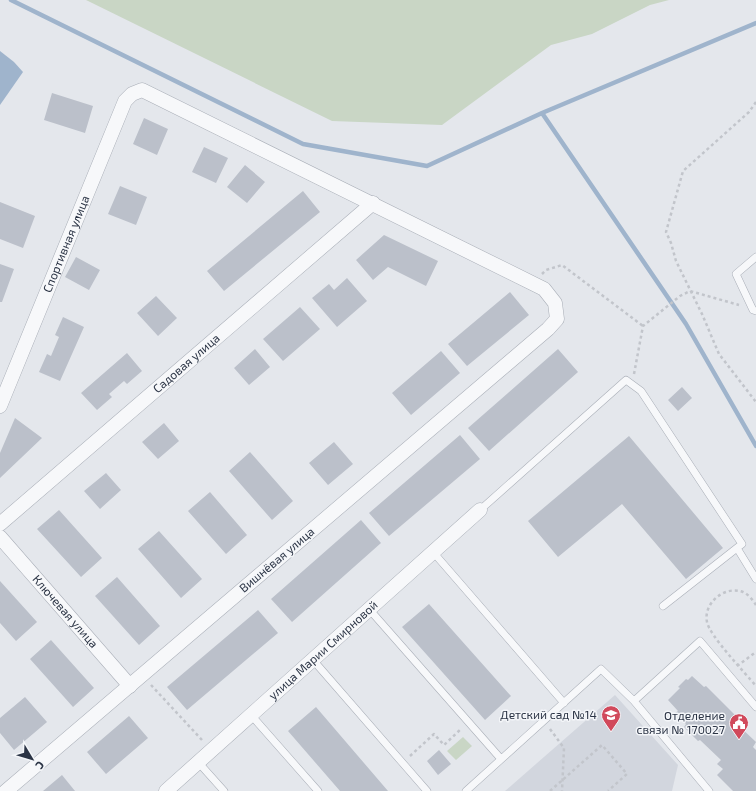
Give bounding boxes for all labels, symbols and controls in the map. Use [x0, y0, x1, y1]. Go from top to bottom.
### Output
street label: Спортивная улица [39, 193, 92, 294]
street label: Садовая улица [150, 330, 222, 395]
street label: Вишнёвая улица [236, 524, 317, 595]
street label: Ключевая улица [30, 572, 101, 650]
street label: улица Марии Смирновой [265, 597, 380, 703]
school or university icon: Детский сад №14 [600, 704, 622, 732]
place label: Детский сад №14 [500, 707, 597, 721]
place label: Отделение связи № 170027 [636, 708, 725, 736]
public building icon: Отделение связи № 170027 [728, 712, 750, 740]
north arrow [12, 739, 52, 779]
text: С [33, 759, 47, 772]

